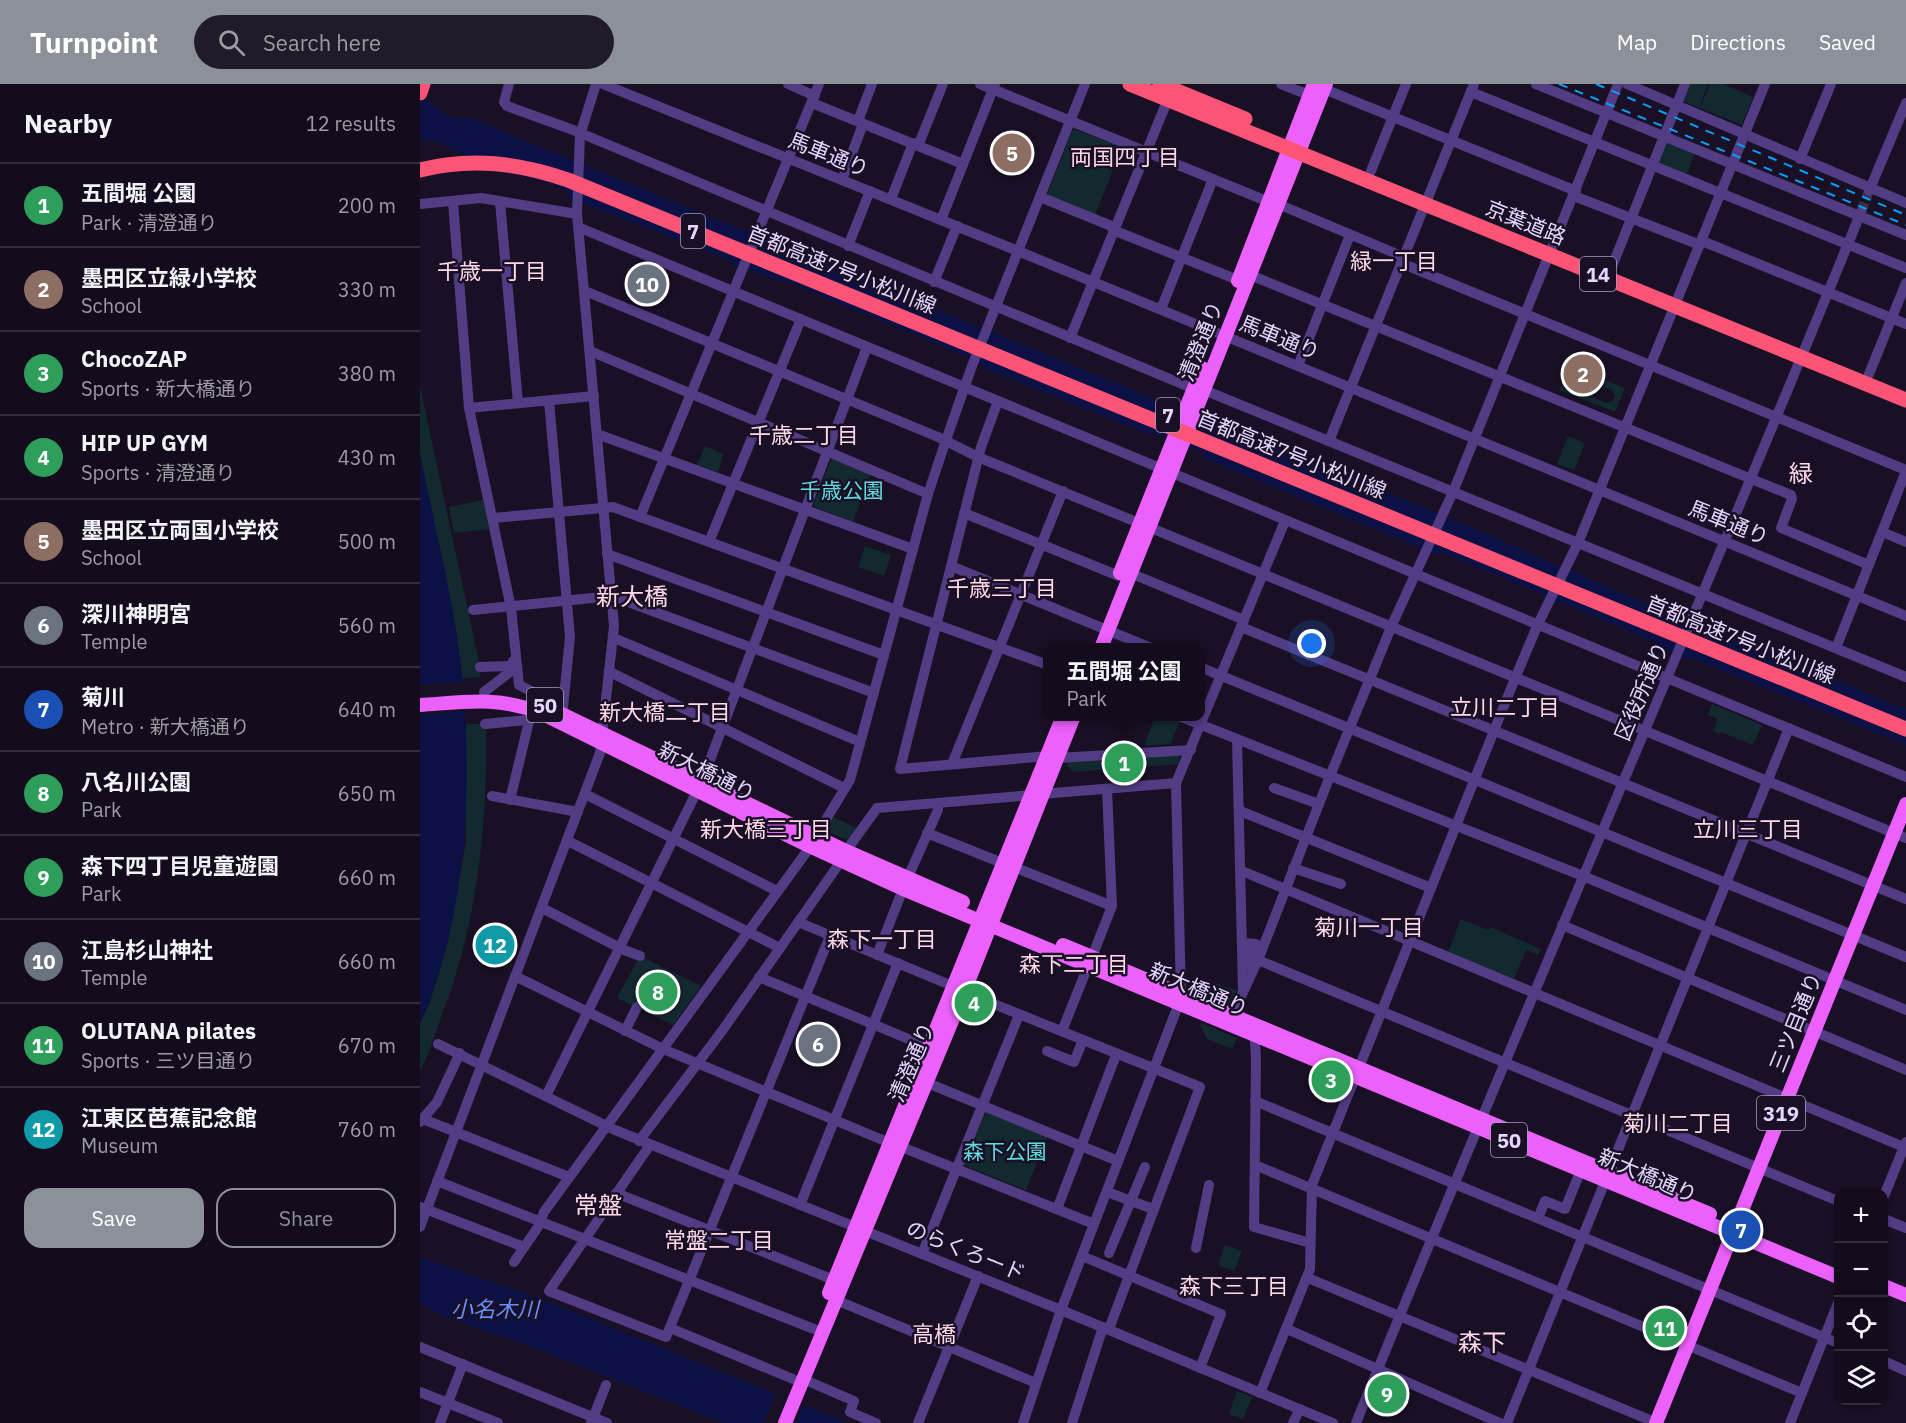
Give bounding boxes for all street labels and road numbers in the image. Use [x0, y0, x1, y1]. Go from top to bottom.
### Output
street label: 馬車通り [785, 125, 873, 183]
street label: 京葉道路 [1482, 193, 1570, 251]
road number: 7 [681, 214, 705, 248]
street label: 首都高速7号小松川線 [743, 218, 941, 320]
road number: 14 [1580, 257, 1616, 291]
street label: 清澄通り [1171, 297, 1229, 385]
street label: 馬車通り [1236, 308, 1324, 366]
road number: 7 [1156, 398, 1180, 432]
street label: 首都高速7号小松川線 [1193, 403, 1391, 505]
street label: 馬車通り [1685, 493, 1773, 551]
street label: 首都高速7号小松川線 [1642, 588, 1840, 690]
street label: 区役所通り [1608, 637, 1674, 745]
road number: 50 [527, 688, 563, 722]
street label: 新大橋通り [654, 735, 760, 807]
street label: 新大橋通り [1145, 956, 1253, 1022]
street label: 三ツ目通り [1762, 968, 1828, 1076]
street label: 清澄通り [882, 1018, 940, 1106]
road number: 319 [1757, 1096, 1805, 1130]
road number: 50 [1491, 1123, 1527, 1157]
street label: 新大橋通り [1594, 1142, 1702, 1208]
street label: のらくろード [902, 1213, 1030, 1287]

